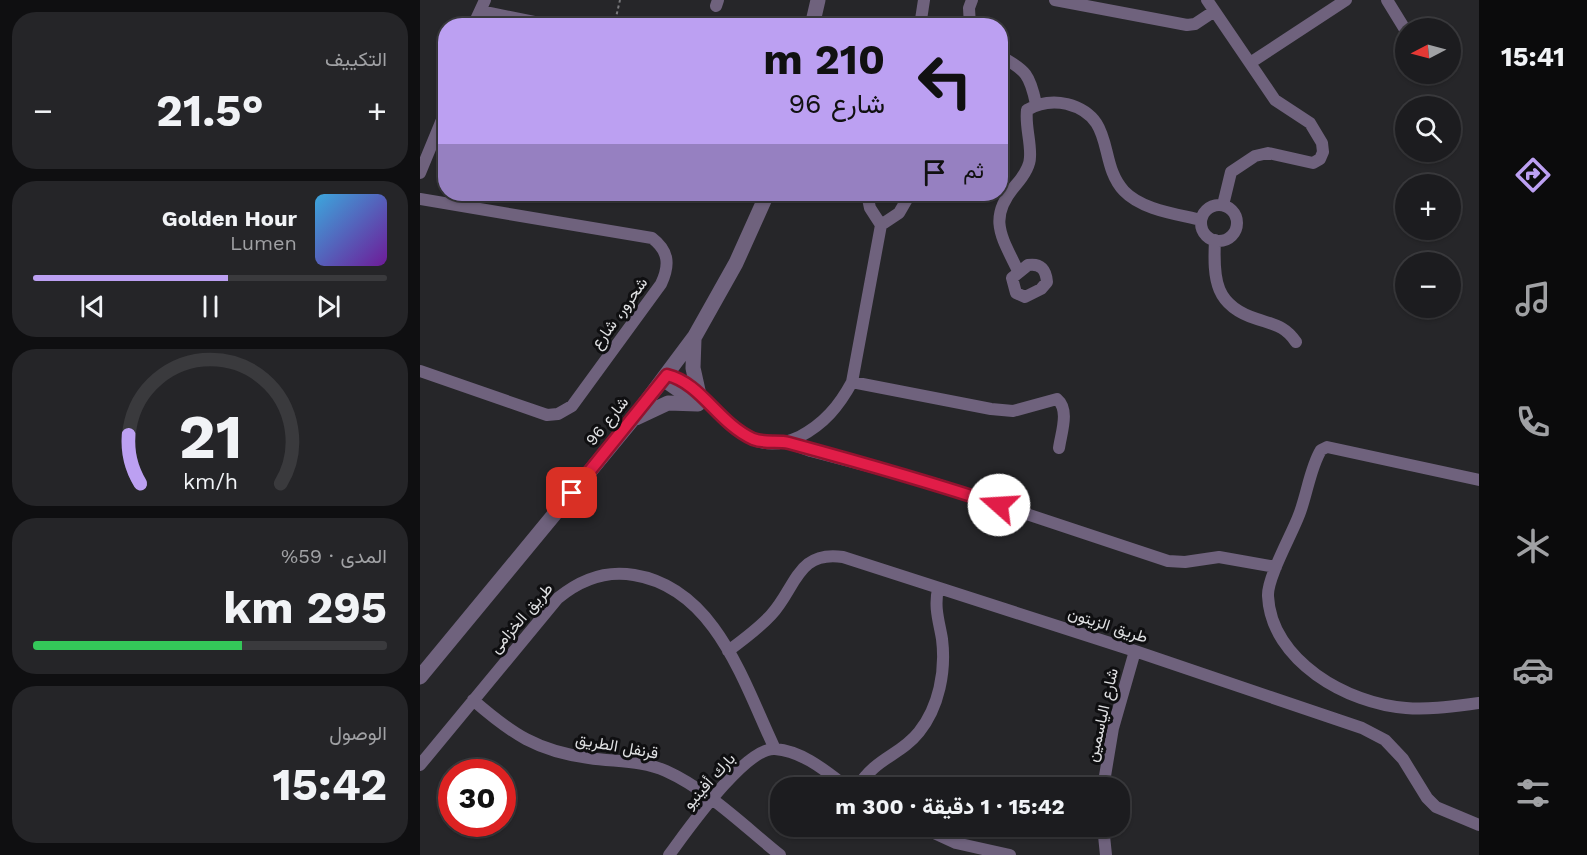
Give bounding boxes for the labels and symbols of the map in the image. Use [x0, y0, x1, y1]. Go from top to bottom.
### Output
north arrow [1395, 18, 1461, 84]
street label: شحرور، شارع [587, 273, 653, 354]
street label: شارع 96 [582, 393, 634, 450]
pin [546, 467, 597, 518]
position arrow [967, 473, 1031, 537]
street label: طريق الخزامى [485, 579, 557, 658]
street label: طريق الزيتون [1066, 603, 1150, 648]
street label: شارع الياسمين [1082, 666, 1124, 764]
street label: قرنفل الطريق [574, 729, 660, 764]
street label: بارك أفينيو [679, 749, 740, 814]
speed limit sign: 30 [438, 759, 516, 837]

